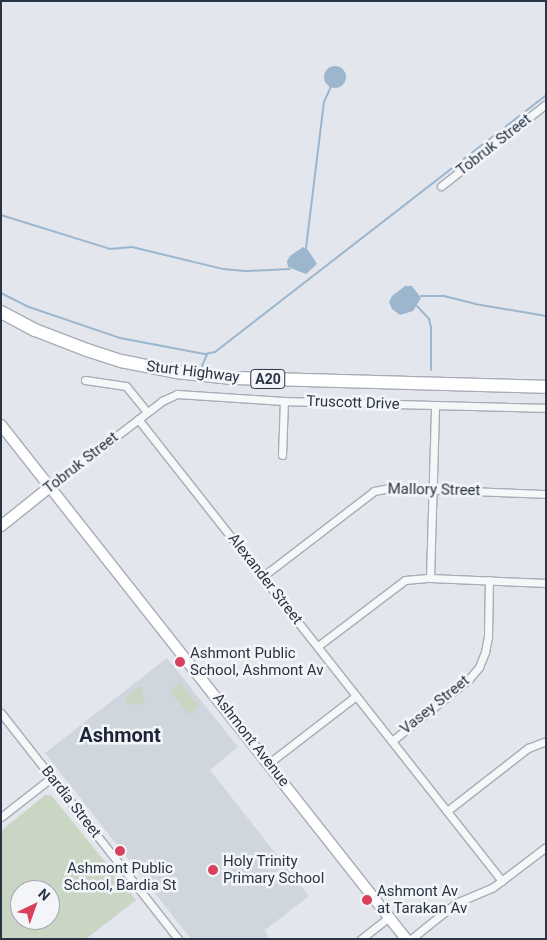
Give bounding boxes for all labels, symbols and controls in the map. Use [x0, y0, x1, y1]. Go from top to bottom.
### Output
street label: Tobruk Street [453, 110, 535, 180]
street label: Sturt Highway [145, 357, 241, 387]
road number: A20 [249, 368, 287, 390]
street label: Truscott Drive [306, 392, 400, 414]
street label: Tobruk Street [40, 428, 122, 498]
street label: Mallory Street [387, 480, 481, 500]
street label: Alexander Street [224, 530, 306, 628]
place label: Ashmont Public School, Ashmont Av [190, 644, 324, 679]
marker: Ashmont Public School, Ashmont Av [174, 656, 186, 668]
street label: Vasey Street [397, 672, 473, 738]
street label: Ashmont Avenue [209, 690, 293, 790]
district label: Ashmont [79, 723, 161, 747]
street label: Bardia Street [37, 763, 105, 841]
marker: Ashmont Public School, Bardia St [114, 845, 126, 857]
place label: Holy Trinity Primary School [223, 852, 324, 887]
place label: Ashmont Public School, Bardia St [64, 859, 176, 894]
marker: Holy Trinity Primary School [207, 864, 219, 876]
north arrow [10, 880, 60, 930]
place label: Ashmont Av at Tarakan Av [377, 882, 467, 917]
text: N [35, 885, 53, 904]
marker: Ashmont Av at Tarakan Av [361, 894, 373, 906]

